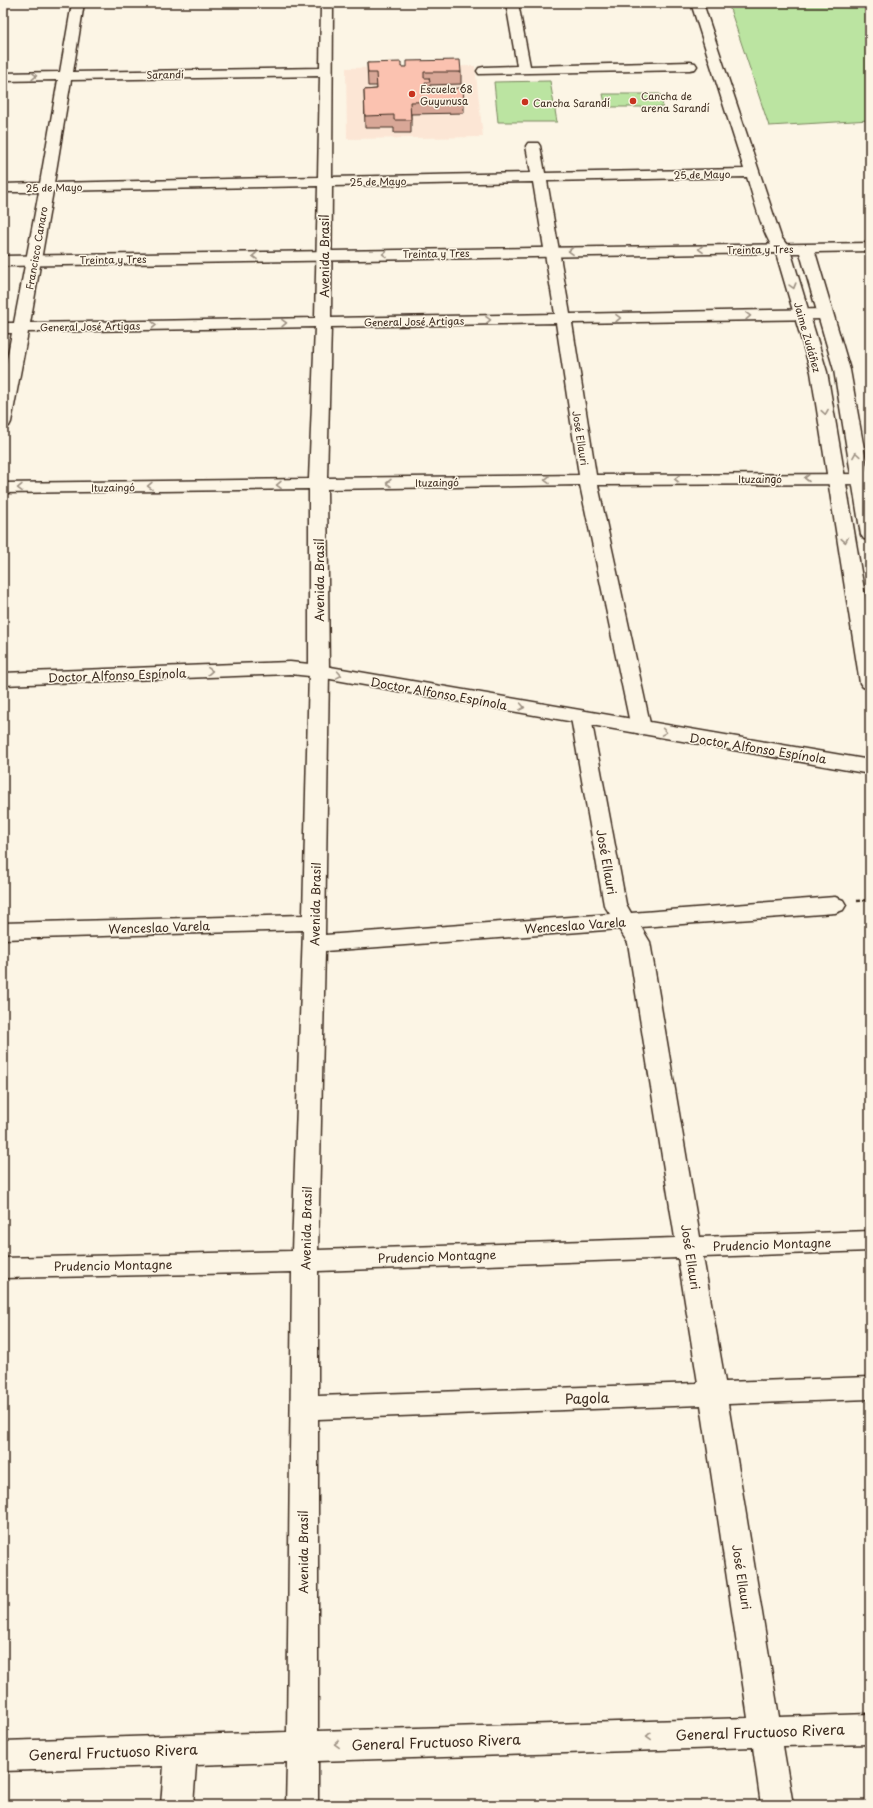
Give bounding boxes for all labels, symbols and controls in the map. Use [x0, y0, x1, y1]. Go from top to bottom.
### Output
street label: Sarandí [146, 66, 184, 82]
one-way arrow [31, 72, 37, 81]
place label: Escuela 68 Guyunusa [420, 81, 473, 109]
place label: Cancha de arena Sarandí [641, 88, 710, 115]
marker: Escuela 68 Guyunusa [407, 89, 417, 99]
place label: Cancha Sarandí [533, 95, 610, 110]
marker: Cancha de arena Sarandí [628, 96, 638, 106]
marker: Cancha Sarandí [520, 97, 530, 107]
street label: 25 de Mayo [674, 166, 731, 182]
street label: 25 de Mayo [350, 173, 407, 189]
street label: 25 de Mayo [26, 179, 83, 195]
street label: Francisco Canaro [21, 205, 51, 291]
street label: Avenida Brasil [315, 214, 333, 298]
street label: Treinta y Tres [726, 241, 794, 257]
street label: Treinta y Tres [402, 245, 470, 261]
one-way arrow [698, 245, 704, 253]
one-way arrow [568, 247, 574, 255]
one-way arrow [382, 250, 388, 258]
street label: Treinta y Tres [79, 251, 147, 267]
one-way arrow [252, 252, 258, 260]
one-way arrow [788, 282, 797, 289]
street label: Jaime Zudáñez [791, 300, 825, 374]
one-way arrow [745, 311, 751, 320]
street label: General José Artigas [364, 313, 465, 329]
one-way arrow [615, 314, 621, 323]
one-way arrow [485, 316, 491, 324]
street label: General José Artigas [40, 318, 141, 334]
one-way arrow [281, 319, 287, 327]
one-way arrow [151, 321, 157, 329]
one-way arrow [820, 408, 829, 415]
street label: José Ellauri [569, 410, 593, 467]
one-way arrow [852, 452, 861, 458]
street label: Ituzaingó [738, 471, 782, 486]
street label: Ituzaingó [415, 474, 459, 490]
one-way arrow [804, 474, 810, 482]
one-way arrow [674, 475, 680, 483]
one-way arrow [544, 476, 550, 484]
street label: Ituzaingó [91, 479, 135, 495]
one-way arrow [386, 479, 392, 487]
one-way arrow [276, 481, 282, 489]
one-way arrow [147, 482, 153, 490]
one-way arrow [17, 484, 23, 492]
one-way arrow [841, 537, 849, 543]
street label: Avenida Brasil [310, 538, 328, 622]
street label: Doctor Alfonso Espínola [47, 664, 187, 686]
one-way arrow [207, 667, 213, 675]
one-way arrow [336, 670, 342, 679]
street label: Doctor Alfonso Espínola [369, 672, 509, 714]
one-way arrow [519, 703, 526, 711]
one-way arrow [661, 728, 667, 736]
street label: Doctor Alfonso Espínola [688, 728, 828, 768]
street label: José Ellauri [592, 828, 622, 896]
street label: Avenida Brasil [305, 862, 325, 946]
street label: Wenceslao Varela [524, 912, 627, 938]
street label: Wenceslao Varela [108, 916, 211, 938]
street label: Avenida Brasil [296, 1186, 316, 1270]
street label: José Ellauri [677, 1223, 705, 1291]
street label: Prudencio Montagne [712, 1233, 832, 1255]
street label: Prudencio Montagne [377, 1245, 497, 1267]
street label: Prudencio Montagne [53, 1255, 173, 1275]
street label: Pagola [564, 1387, 610, 1409]
street label: Avenida Brasil [294, 1510, 312, 1594]
street label: José Ellauri [728, 1543, 756, 1611]
street label: General Fructuoso Rivera [675, 1719, 845, 1745]
street label: General Fructuoso Rivera [351, 1729, 521, 1755]
one-way arrow [646, 1731, 652, 1740]
street label: General Fructuoso Rivera [28, 1739, 198, 1765]
one-way arrow [334, 1740, 340, 1749]

